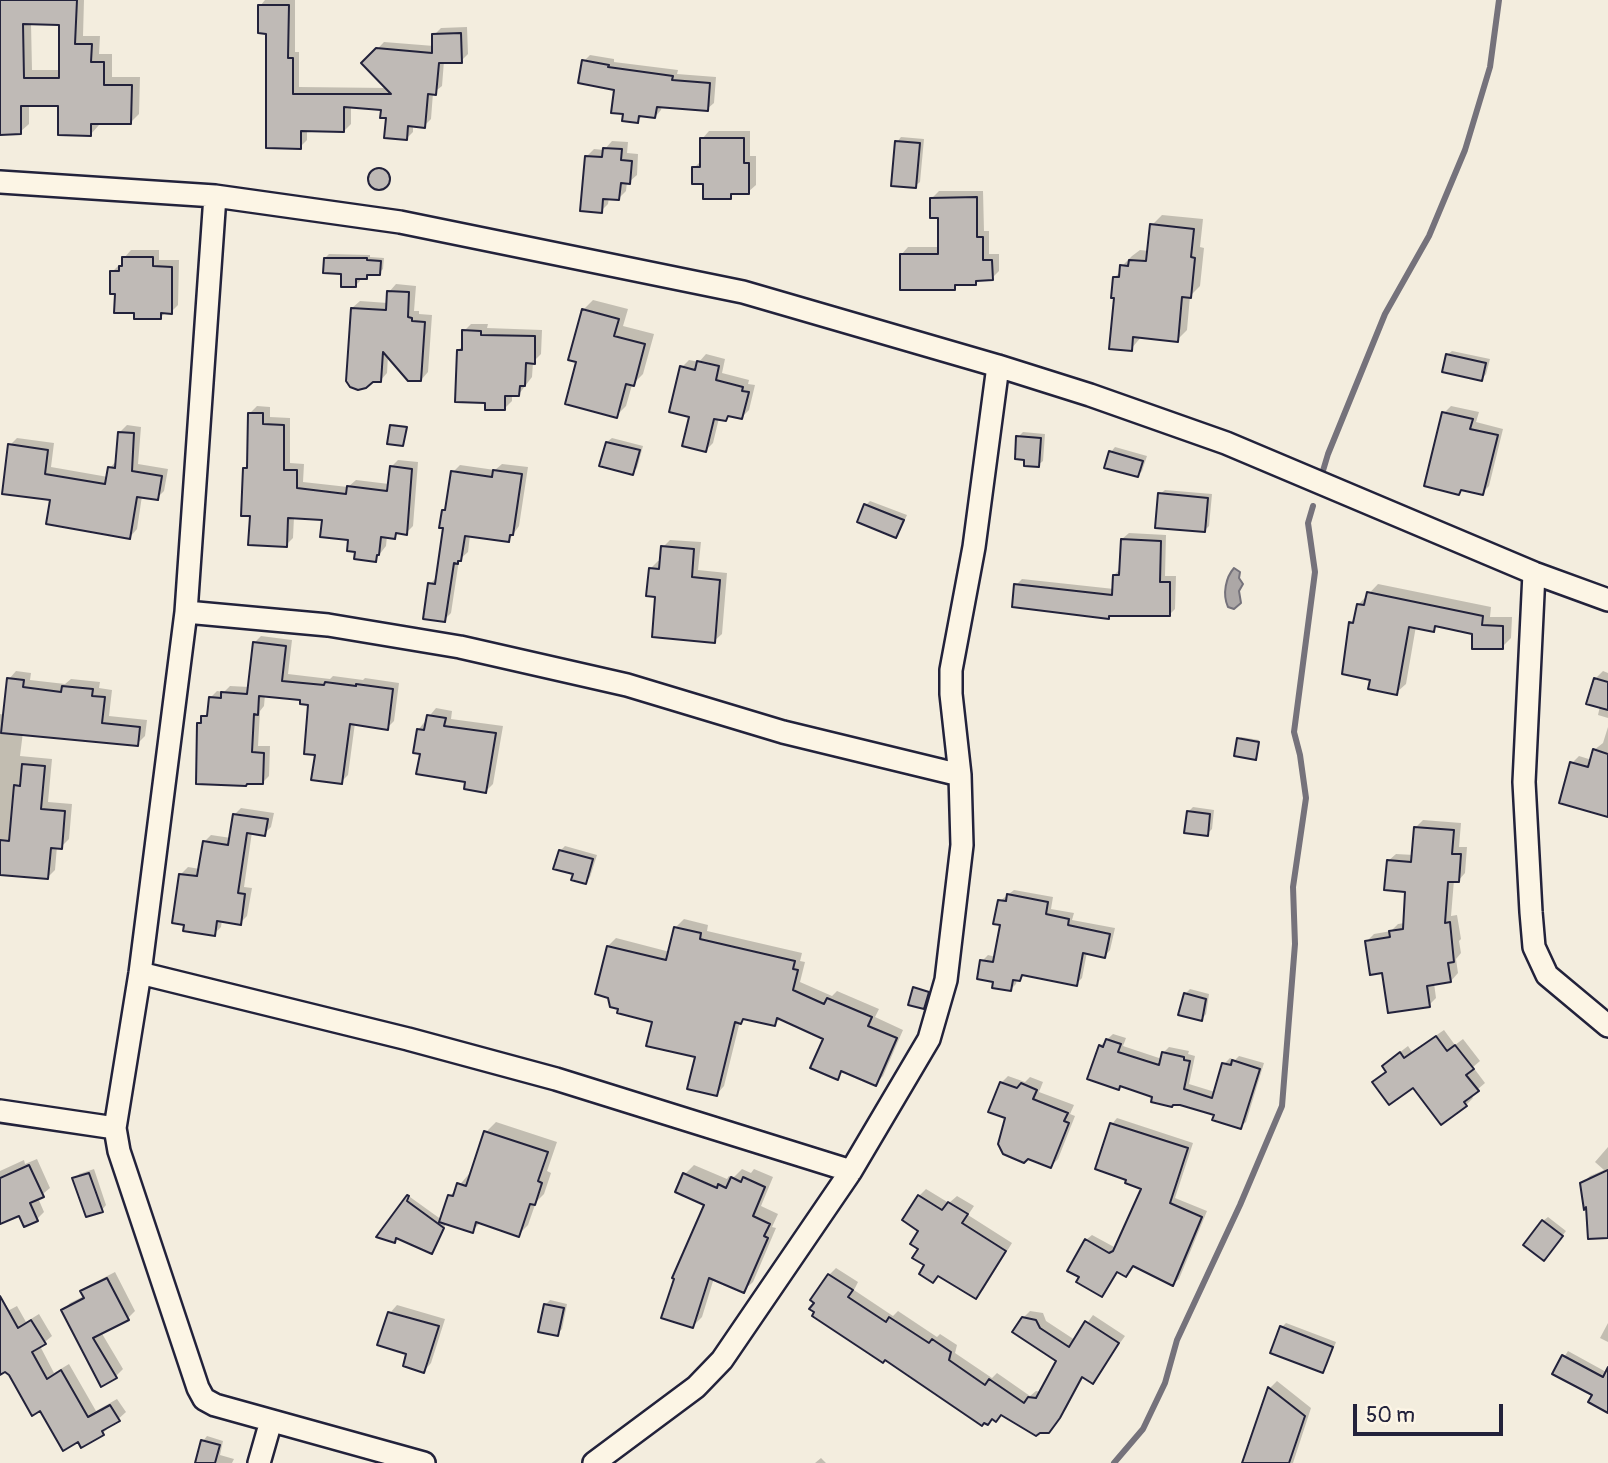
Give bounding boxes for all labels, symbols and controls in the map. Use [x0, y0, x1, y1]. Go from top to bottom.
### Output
scale bar [1356, 1390, 1506, 1434]
text: 50 m [1366, 1402, 1415, 1429]

